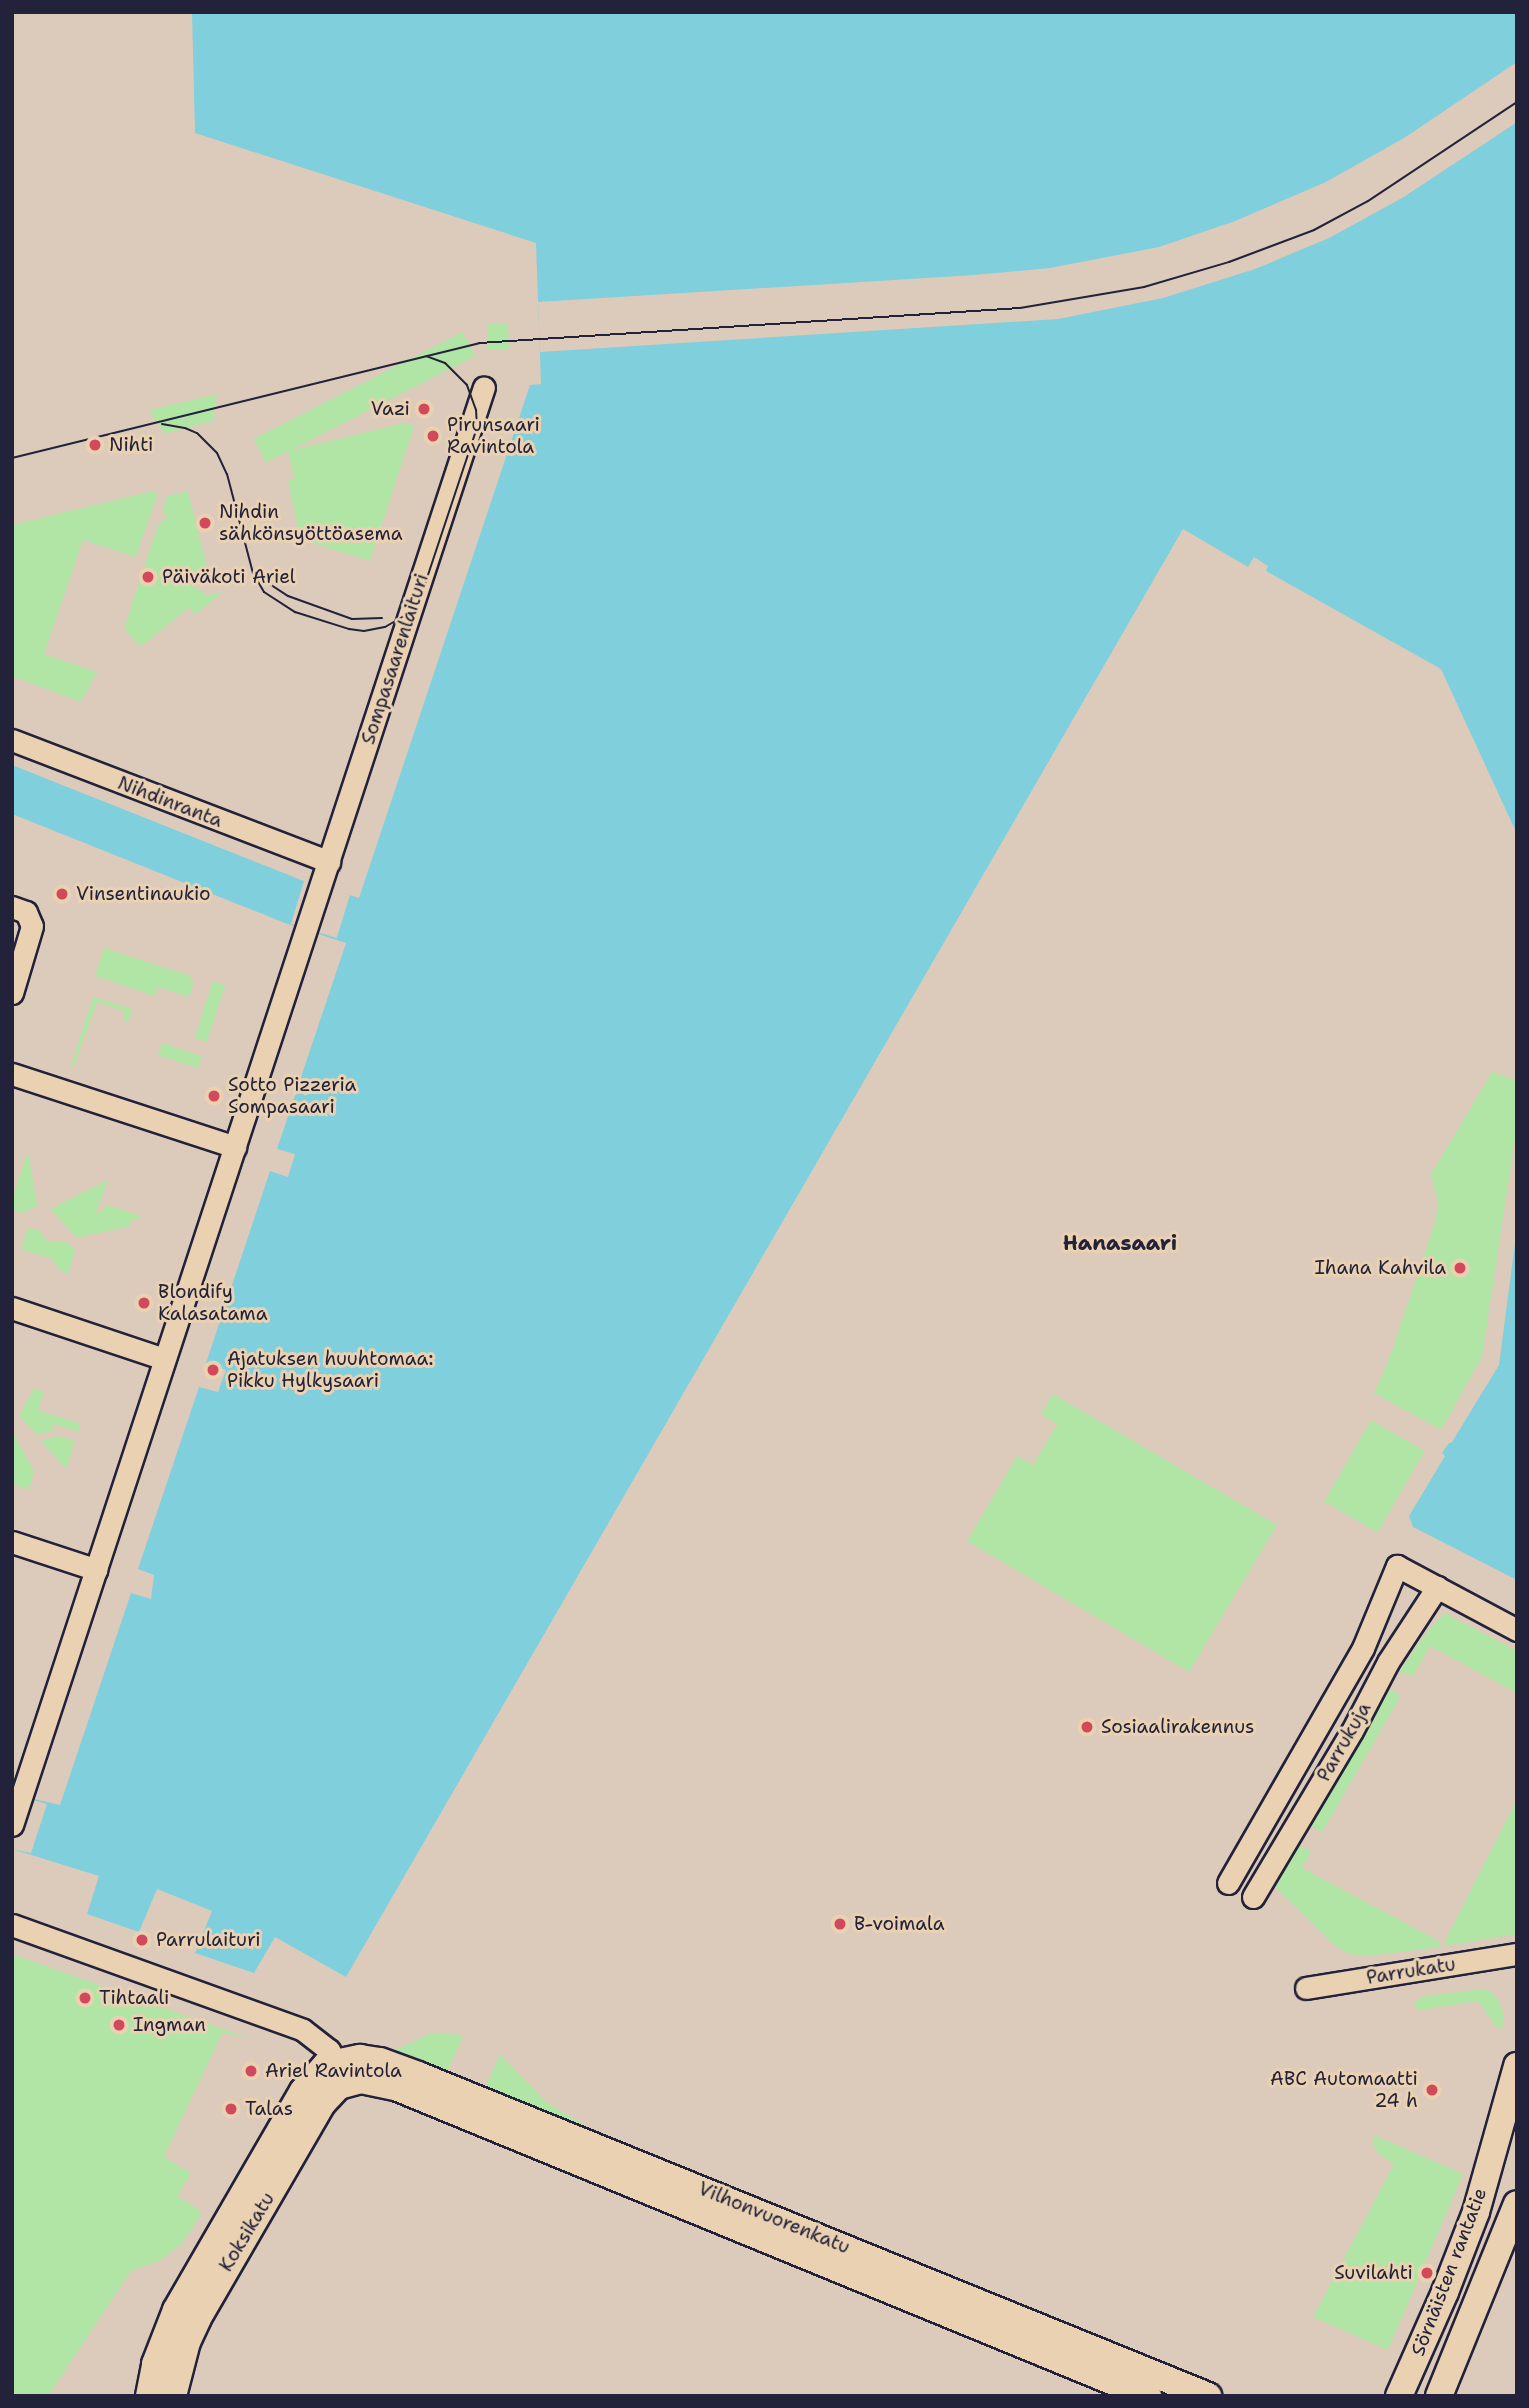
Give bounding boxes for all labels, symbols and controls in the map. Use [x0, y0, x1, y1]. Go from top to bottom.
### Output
place label: Vazi [371, 398, 410, 420]
marker: Vazi [416, 401, 432, 417]
place label: Pirunsaari Ravintola [447, 414, 540, 458]
marker: Pirunsaari Ravintola [425, 428, 441, 444]
place label: Nihti [109, 434, 153, 456]
marker: Nihti [87, 437, 103, 453]
place label: Nihdin sähkönsyöttöasema [219, 501, 403, 545]
marker: Nihdin sähkönsyöttöasema [197, 515, 213, 531]
place label: Päiväkoti Ariel [162, 566, 296, 588]
marker: Päiväkoti Ariel [140, 569, 156, 585]
street label: Sompasaarenlaituri [357, 571, 433, 747]
street label: Nihdinranta [114, 772, 226, 832]
place label: Vinsentinaukio [76, 883, 211, 905]
marker: Vinsentinaukio [54, 886, 70, 902]
place label: Sotto Pizzeria Sompasaari [228, 1074, 356, 1118]
marker: Sotto Pizzeria Sompasaari [206, 1088, 222, 1104]
district label: Hanasaari [1063, 1230, 1177, 1256]
place label: Ihana Kahvila [1315, 1257, 1446, 1279]
marker: Ihana Kahvila [1452, 1260, 1468, 1276]
place label: Blondify Kalasatama [158, 1281, 267, 1325]
marker: Blondify Kalasatama [136, 1295, 152, 1311]
place label: Ajatuksen huuhtomaa: Pikku Hylkysaari [227, 1348, 433, 1392]
marker: Ajatuksen huuhtomaa: Pikku Hylkysaari [205, 1362, 221, 1378]
street label: Parrukuja [1312, 1698, 1376, 1786]
place label: Sosiaalirakennus [1101, 1716, 1254, 1738]
marker: Sosiaalirakennus [1079, 1719, 1095, 1735]
place label: B-voimala [854, 1913, 945, 1935]
marker: B-voimala [832, 1916, 848, 1932]
place label: Parrulaituri [156, 1929, 261, 1951]
marker: Parrulaituri [134, 1932, 150, 1948]
street label: Parrukatu [1365, 1953, 1457, 1989]
place label: Tihtaali [99, 1987, 169, 2009]
marker: Tihtaali [77, 1990, 93, 2006]
place label: Ingman [133, 2014, 206, 2036]
marker: Ingman [111, 2017, 127, 2033]
place label: Ariel Ravintola [265, 2060, 402, 2082]
marker: Ariel Ravintola [243, 2063, 259, 2079]
place label: ABC Automaatti 24 h [1270, 2068, 1418, 2112]
marker: ABC Automaatti 24 h [1424, 2082, 1440, 2098]
place label: Talas [245, 2098, 293, 2120]
marker: Talas [223, 2101, 239, 2117]
street label: Vilhonvuorenkatu [695, 2177, 853, 2259]
street label: Sörnäisten rantatie [1406, 2185, 1492, 2359]
street label: Koksikatu [214, 2188, 280, 2276]
place label: Suvilahti [1334, 2262, 1413, 2284]
marker: Suvilahti [1419, 2265, 1435, 2281]

